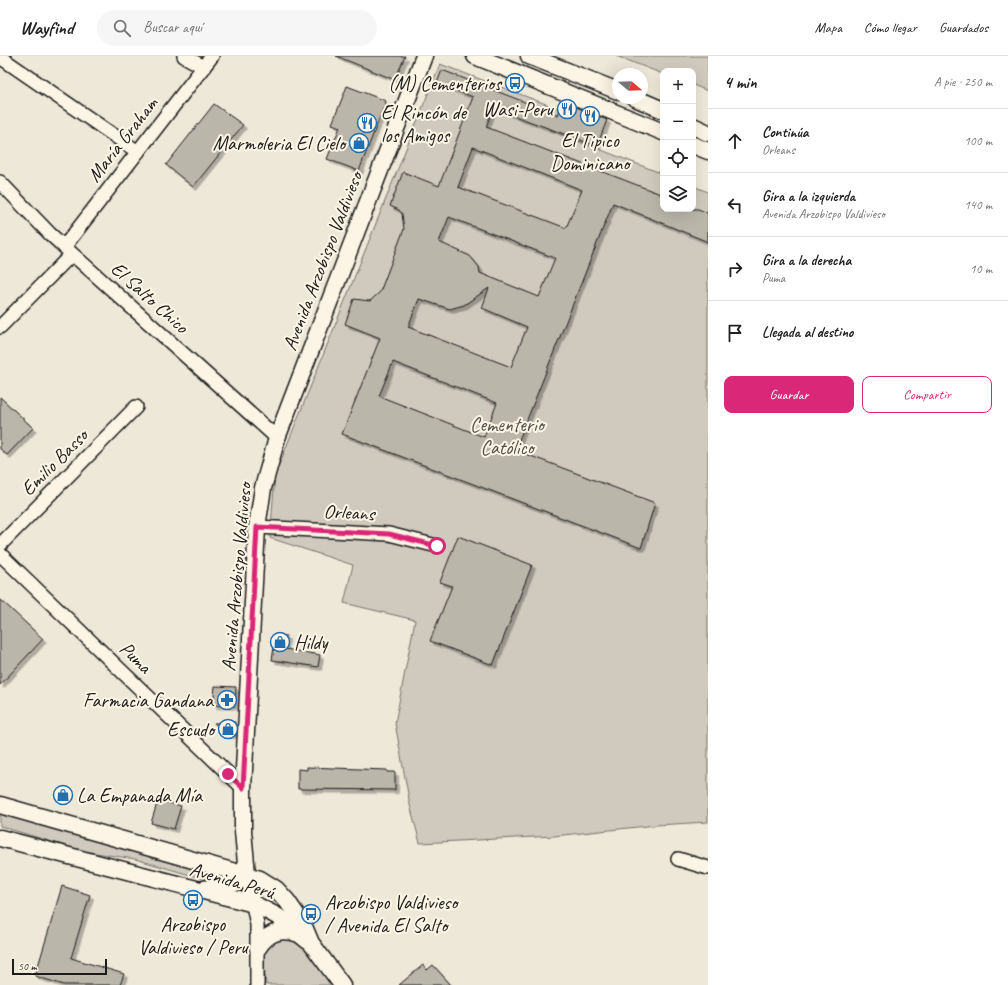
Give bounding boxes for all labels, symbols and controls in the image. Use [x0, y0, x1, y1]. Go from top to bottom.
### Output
search box [97, 10, 377, 46]
text: Wayfind [20, 16, 73, 40]
icon: search [111, 17, 133, 39]
text: Buscar aquí [143, 18, 202, 37]
text: Mapa [815, 19, 842, 36]
text: Cómo llegar [864, 19, 917, 36]
text: Guardados [939, 19, 988, 36]
north arrow [612, 68, 648, 104]
map controls [660, 68, 696, 212]
button: + [660, 68, 696, 104]
place label: (M) Cementerios [388, 71, 503, 96]
bus stop icon: (M) Cementerios [504, 72, 526, 94]
text: 4 min [724, 72, 757, 93]
text: A pie · 250 m [934, 74, 992, 90]
street label: María Graham [81, 91, 164, 187]
place label: Wasi-Peru [483, 97, 555, 122]
restaurant icon: Wasi-Peru [556, 98, 578, 120]
place label: El Rincón de los Amigos [381, 100, 467, 148]
button: − [660, 104, 696, 140]
restaurant icon: El Tipico Dominicano [579, 105, 601, 127]
restaurant icon: El Rincón de los Amigos [356, 112, 378, 134]
text: Continúa [762, 123, 809, 142]
place label: El Tipico Dominicano [551, 128, 631, 176]
icon: ahead [724, 130, 746, 152]
place label: Marmoleria El Cielo [213, 131, 347, 156]
shop icon: Marmoleria El Cielo [348, 132, 370, 154]
text: 100 m [964, 133, 992, 149]
button: locate [660, 140, 696, 176]
text: Orleans [762, 142, 795, 158]
street label: Avenida Arzobispo Valdivieso [277, 167, 369, 354]
button: layers [660, 176, 696, 212]
text: Gira a la izquierda [762, 187, 855, 206]
icon: left [724, 194, 746, 216]
text: 140 m [964, 197, 992, 213]
text: Avenida Arzobispo Valdivieso [762, 206, 885, 222]
text: Gira a la derecha [762, 251, 851, 270]
street label: El Salto Chico [106, 256, 194, 339]
icon: right [724, 258, 746, 280]
text: 10 m [970, 261, 992, 277]
text: Puma [762, 270, 785, 286]
icon: arrive [724, 322, 746, 344]
text: Llegada al destino [762, 323, 853, 342]
button: Guardar [724, 376, 854, 413]
button: Compartir [862, 376, 992, 413]
park label: Cementerio Católico [470, 412, 546, 460]
street label: Emilio Basso [16, 422, 94, 501]
street label: Avenida Arzobispo Valdivieso [216, 480, 257, 672]
street label: Orleans [323, 499, 377, 526]
route start [428, 537, 446, 555]
place label: Hildy [294, 630, 329, 655]
shop icon: Hildy [269, 631, 291, 653]
street label: Puma [114, 636, 158, 680]
place label: Farmacia Gandana [83, 688, 214, 713]
pharmacy icon: Farmacia Gandana [216, 689, 238, 711]
place label: Escudo [167, 717, 216, 742]
shop icon: Escudo [217, 718, 239, 740]
route end [219, 765, 237, 783]
place label: La Empanada Mía [77, 783, 203, 808]
shop icon: La Empanada Mía [52, 784, 74, 806]
street label: Avenida Perú [187, 857, 279, 905]
bus stop icon: Arzobispo Valdivieso / Peru [182, 889, 204, 911]
place label: Arzobispo Valdivieso / Avenida El Salto [325, 890, 459, 938]
bus stop icon: Arzobispo Valdivieso / Avenida El Salto [300, 903, 322, 925]
place label: Arzobispo Valdivieso / Peru [138, 912, 249, 960]
scale bar [12, 957, 107, 976]
text: 50 m [18, 959, 37, 973]

